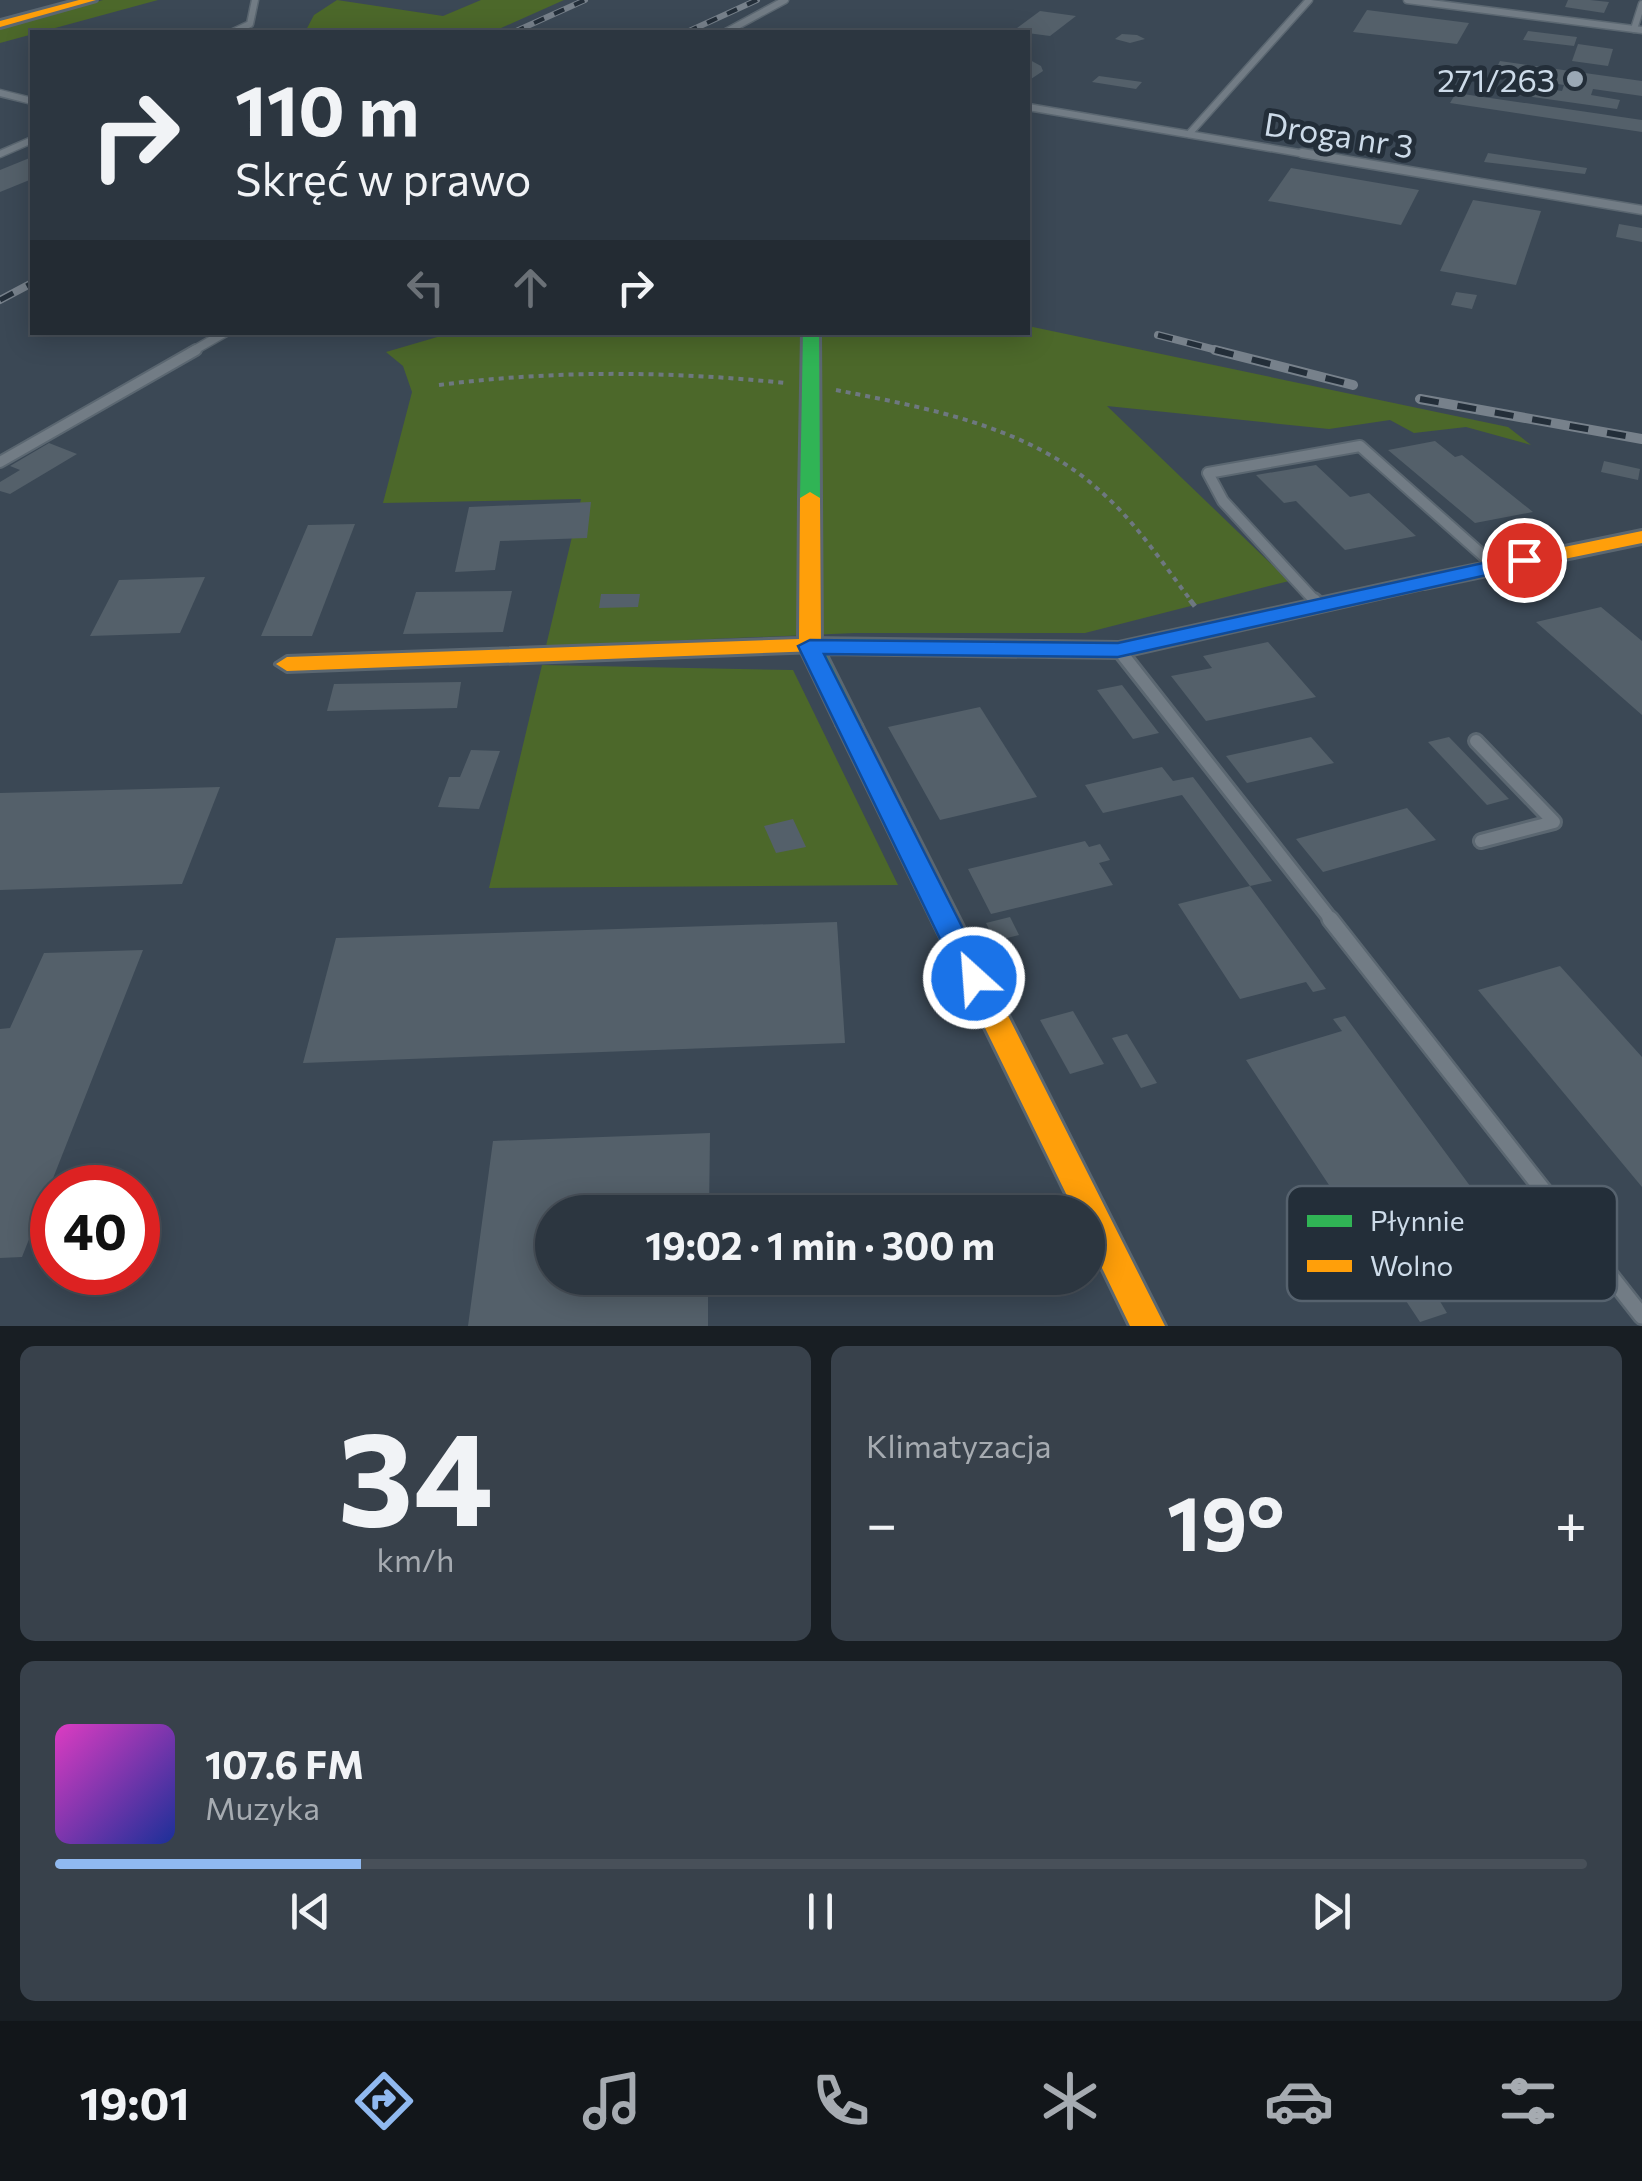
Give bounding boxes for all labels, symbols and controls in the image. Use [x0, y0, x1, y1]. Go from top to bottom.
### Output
place label: 271/263 [1437, 59, 1555, 99]
text: 110 m [235, 65, 419, 150]
marker: 271/263 [1564, 68, 1586, 90]
icon: right [70, 70, 200, 200]
street label: Droga nr 3 [1262, 102, 1416, 166]
text: Skręć w prawo [235, 150, 532, 205]
icon: left [398, 260, 453, 315]
icon: ahead [503, 260, 558, 315]
icon: right [608, 260, 663, 315]
pin [1482, 518, 1567, 603]
icon: arrive [1497, 533, 1552, 588]
position arrow [922, 926, 1026, 1030]
speed limit sign: 40 [30, 1165, 160, 1295]
legend [1287, 1186, 1617, 1301]
text: Płynnie [1370, 1203, 1465, 1237]
text: 19:02 · 1 min · 300 m [645, 1221, 995, 1268]
text: Wolno [1370, 1248, 1453, 1282]
text: 34 [338, 1394, 493, 1553]
text: Klimatyzacja [866, 1425, 1052, 1465]
text: 19° [1167, 1475, 1285, 1566]
text: − [866, 1488, 897, 1555]
text: + [1555, 1488, 1587, 1555]
text: km/h [377, 1539, 454, 1579]
text: 107.6 FM [205, 1740, 364, 1787]
text: Muzyka [205, 1787, 320, 1827]
icon: previous [283, 1884, 338, 1939]
icon: pause [793, 1884, 848, 1939]
icon: next [1304, 1884, 1359, 1939]
icon: directions [349, 2066, 419, 2136]
icon: music [577, 2066, 647, 2136]
icon: phone [806, 2066, 876, 2136]
icon: climate [1035, 2066, 1105, 2136]
icon: car [1264, 2066, 1334, 2136]
icon: filters [1493, 2066, 1563, 2136]
text: 19:01 [79, 2074, 190, 2129]

